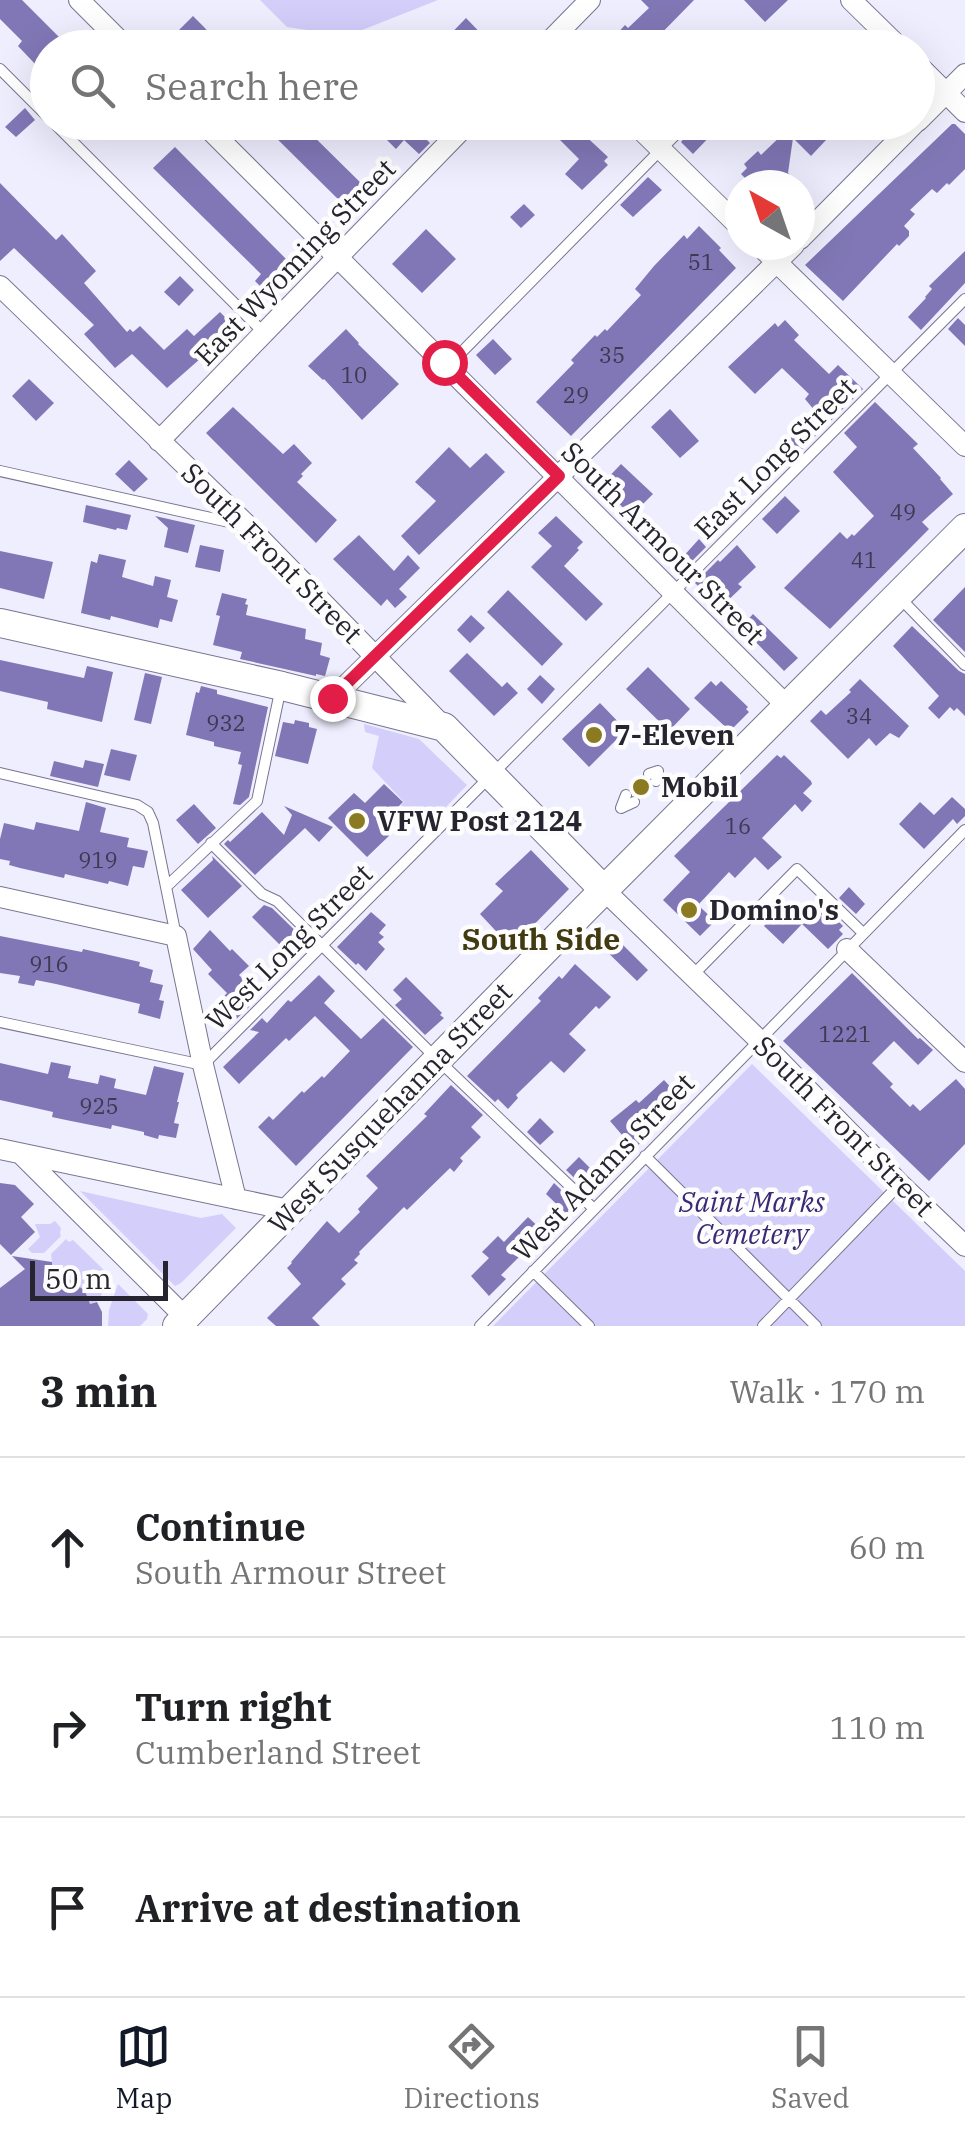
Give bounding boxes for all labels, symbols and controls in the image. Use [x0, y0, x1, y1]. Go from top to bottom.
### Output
search box [30, 30, 935, 140]
icon: search [65, 58, 120, 113]
text: Search here [145, 61, 359, 110]
street label: East Wyoming Street [186, 150, 403, 373]
north arrow [725, 170, 815, 260]
house number: 51 [688, 247, 714, 276]
route start [422, 340, 468, 386]
house number: 35 [599, 340, 625, 369]
house number: 10 [341, 360, 367, 389]
street label: East Long Street [686, 369, 863, 546]
house number: 29 [563, 380, 589, 409]
street label: South Armour Street [554, 433, 773, 652]
street label: South Front Street [174, 454, 371, 651]
house number: 49 [890, 497, 916, 526]
house number: 41 [851, 545, 877, 574]
route end [310, 676, 356, 722]
house number: 34 [846, 701, 872, 730]
house number: 932 [206, 708, 246, 737]
place label: 7-Eleven [614, 716, 735, 753]
marker: 7-Eleven [583, 724, 605, 746]
place label: Mobil [661, 768, 738, 805]
marker: Mobil [630, 776, 652, 798]
place label: VFW Post 2124 [377, 802, 582, 839]
marker: VFW Post 2124 [346, 810, 368, 832]
house number: 16 [725, 811, 751, 840]
house number: 919 [78, 845, 118, 874]
street label: West Long Street [197, 855, 380, 1038]
place label: Domino's [709, 891, 839, 928]
marker: Domino's [678, 899, 700, 921]
district label: South Side [462, 919, 620, 958]
house number: 916 [29, 949, 69, 978]
street label: West Susquehanna Street [260, 974, 520, 1241]
house number: 1221 [819, 1019, 871, 1048]
street label: South Front Street [746, 1027, 943, 1224]
street label: West Adams Street [503, 1065, 702, 1269]
house number: 925 [79, 1091, 119, 1120]
park label: Saint Marks Cemetery [678, 1183, 826, 1252]
scale bar [30, 1256, 168, 1300]
text: 50 m [45, 1260, 112, 1297]
text: 3 min [40, 1364, 158, 1419]
text: Walk · 170 m [729, 1370, 925, 1412]
text: Continue [135, 1502, 306, 1551]
icon: ahead [40, 1520, 95, 1575]
text: 60 m [849, 1526, 925, 1568]
text: South Armour Street [135, 1551, 446, 1593]
text: Turn right [135, 1682, 331, 1731]
icon: right [40, 1700, 95, 1755]
text: 110 m [829, 1706, 925, 1748]
text: Cumberland Street [135, 1731, 421, 1773]
icon: arrive [40, 1880, 95, 1935]
text: Arrive at destination [135, 1883, 521, 1932]
tab: Map [116, 2019, 172, 2116]
tab: Directions [403, 2019, 540, 2116]
tab: Saved [771, 2019, 849, 2116]

